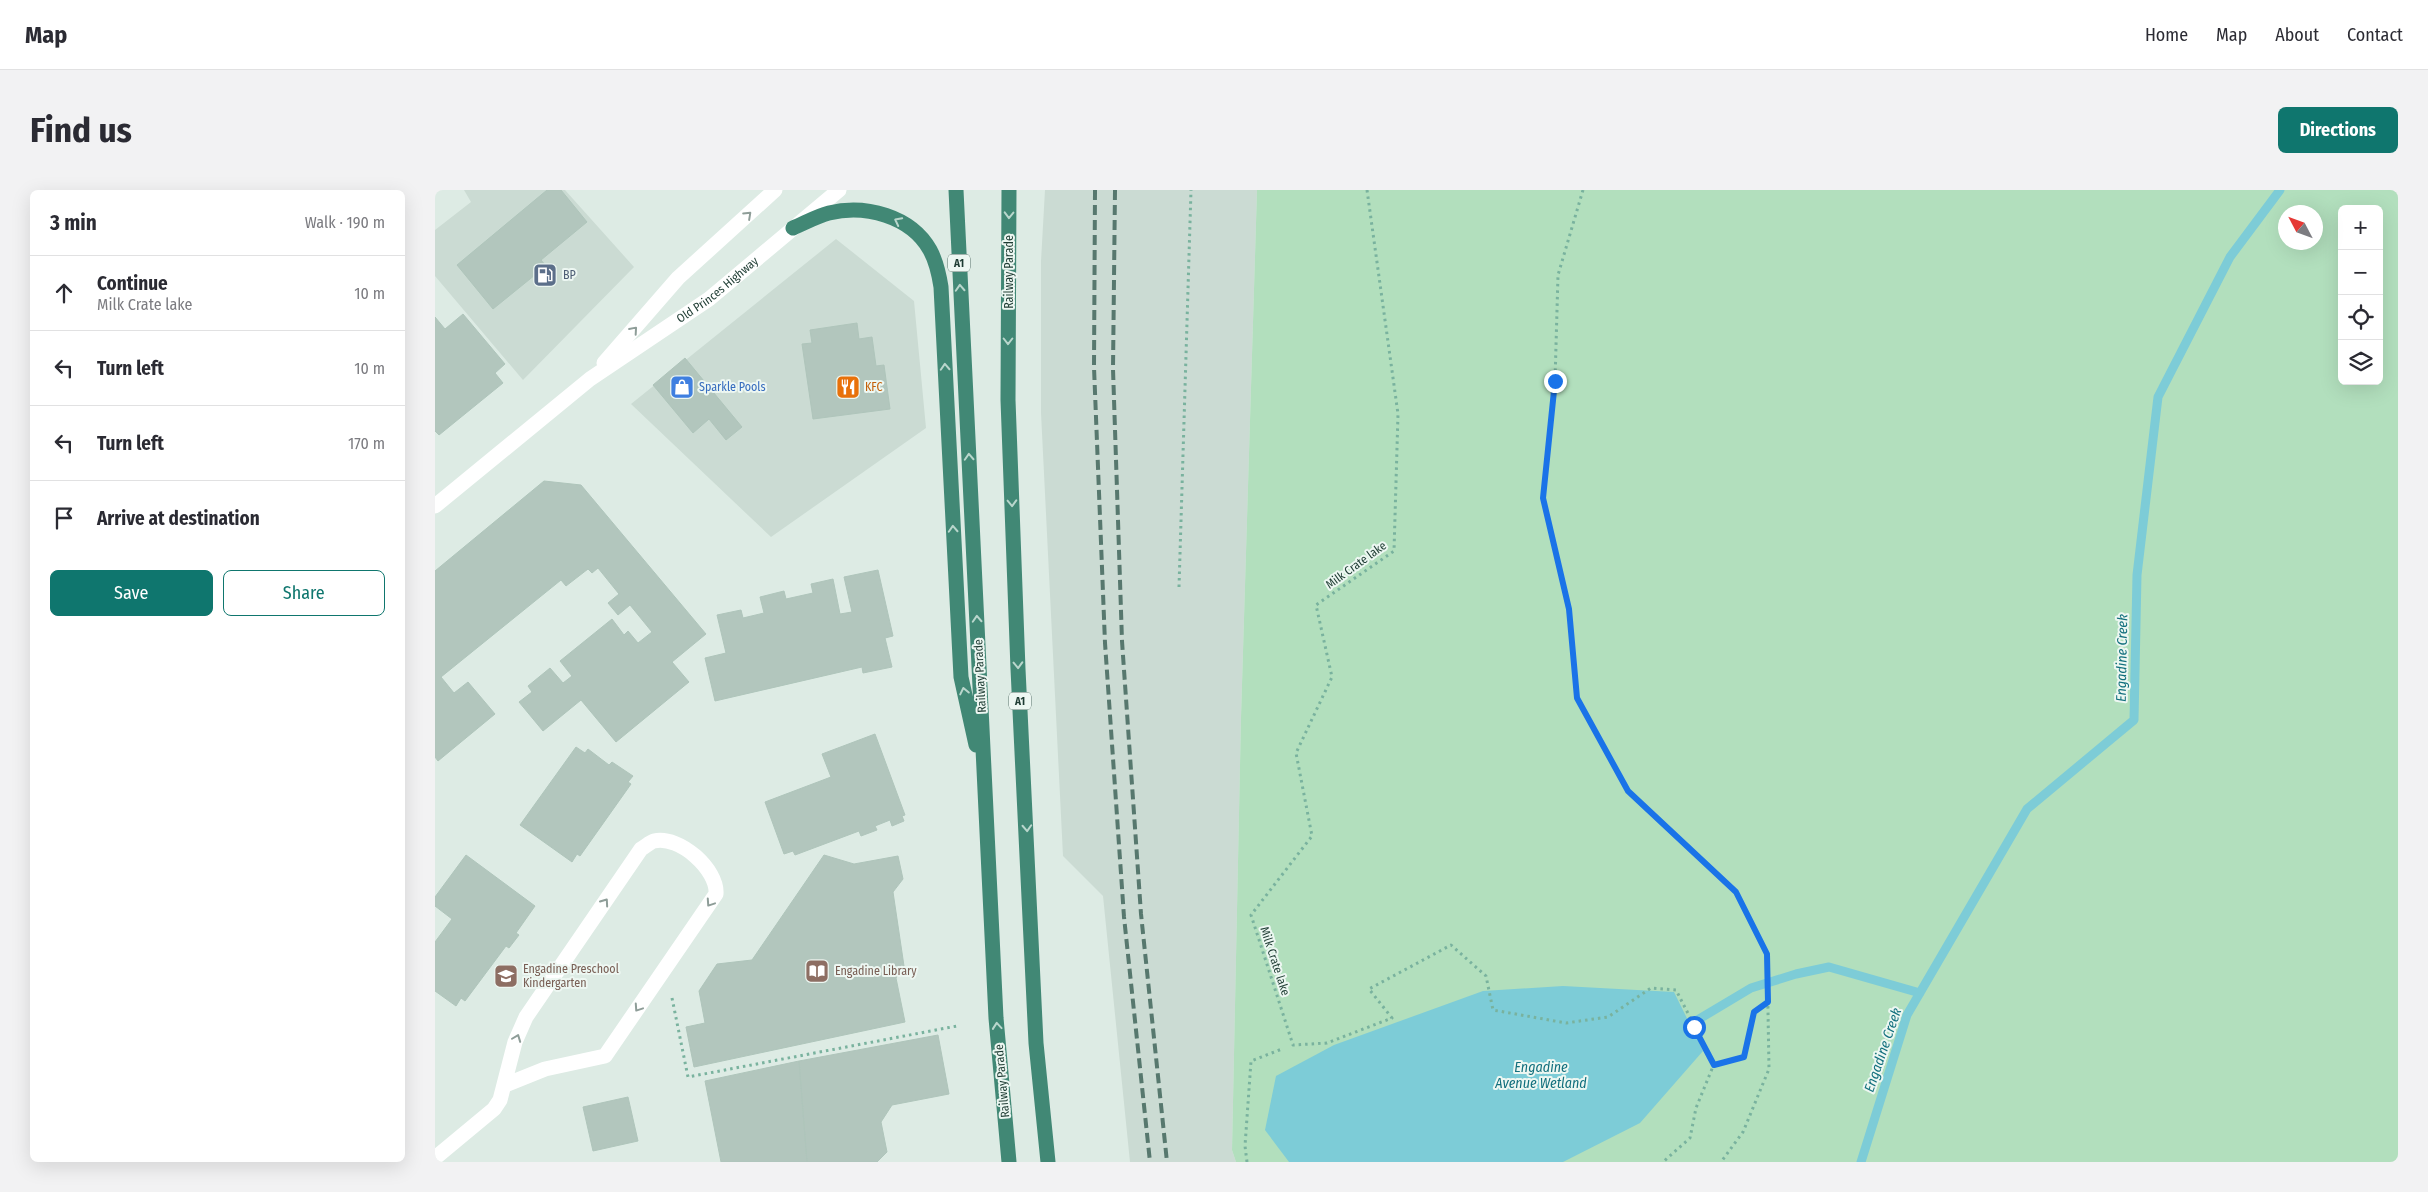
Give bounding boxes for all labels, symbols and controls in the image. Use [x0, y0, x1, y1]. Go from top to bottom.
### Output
text: Map [25, 21, 67, 49]
text: Home [2145, 24, 2188, 46]
text: Map [2216, 24, 2247, 46]
text: About [2275, 24, 2319, 46]
text: Contact [2347, 24, 2403, 46]
button: Directions [2278, 107, 2398, 153]
text: Find us [30, 109, 132, 151]
north arrow [2278, 205, 2323, 250]
map controls [2338, 205, 2383, 385]
button: + [2338, 205, 2383, 250]
text: 3 min [50, 210, 97, 236]
one-way arrow [742, 211, 751, 220]
one-way arrow [1004, 211, 1014, 219]
text: Walk · 190 m [305, 213, 385, 232]
one-way arrow [894, 217, 903, 227]
street label: Railway Parade [1002, 235, 1016, 309]
button: − [2338, 250, 2383, 295]
street label: Old Princes Highway [674, 253, 761, 326]
road number: A1 [948, 254, 970, 272]
fuel station icon: BP [532, 262, 558, 288]
place label: BP [563, 268, 576, 282]
text: Continue [97, 272, 168, 295]
icon: ahead [50, 279, 78, 307]
text: 10 m [354, 284, 385, 303]
one-way arrow [955, 284, 966, 292]
text: Milk Crate lake [97, 295, 193, 314]
button: locate [2338, 295, 2383, 340]
one-way arrow [628, 326, 637, 335]
one-way arrow [1003, 337, 1013, 345]
button: layers [2338, 340, 2383, 385]
icon: left [50, 354, 78, 382]
text: Turn left [97, 357, 164, 380]
text: 10 m [354, 359, 385, 378]
one-way arrow [940, 363, 951, 371]
route end [1544, 370, 1567, 393]
shop icon: Sparkle Pools [669, 374, 695, 400]
restaurant icon: KFC [835, 374, 861, 400]
place label: Sparkle Pools [699, 380, 766, 394]
place label: KFC [865, 380, 883, 394]
icon: left [50, 429, 78, 457]
text: Turn left [97, 432, 164, 455]
text: 170 m [348, 434, 385, 453]
one-way arrow [964, 453, 974, 460]
one-way arrow [1006, 499, 1017, 507]
icon: arrive [50, 504, 78, 532]
text: Arrive at destination [97, 507, 260, 530]
one-way arrow [948, 525, 959, 533]
street label: Milk Crate lake [1323, 538, 1389, 592]
button: Save [50, 570, 213, 616]
button: Share [223, 570, 385, 616]
water label: Engadine Creek [2113, 614, 2131, 702]
one-way arrow [972, 615, 983, 623]
street label: Railway Parade [971, 639, 989, 713]
one-way arrow [1013, 662, 1023, 670]
one-way arrow [959, 687, 970, 696]
road number: A1 [1009, 692, 1031, 710]
one-way arrow [1021, 824, 1032, 832]
one-way arrow [707, 897, 716, 907]
one-way arrow [599, 898, 608, 907]
street label: Milk Crate lake [1257, 925, 1293, 997]
library icon: Engadine Library [804, 958, 830, 984]
place label: Engadine Preschool Kindergarten [523, 962, 619, 990]
school or university icon: Engadine Preschool Kindergarten [493, 963, 519, 989]
place label: Engadine Library [835, 964, 917, 978]
one-way arrow [635, 1002, 644, 1012]
water label: Engadine Creek [1861, 1006, 1905, 1094]
route start [1683, 1016, 1706, 1039]
one-way arrow [992, 1022, 1003, 1030]
one-way arrow [511, 1034, 521, 1042]
street label: Railway Parade [992, 1044, 1012, 1118]
water label: Engadine Avenue Wetland [1494, 1059, 1587, 1092]

